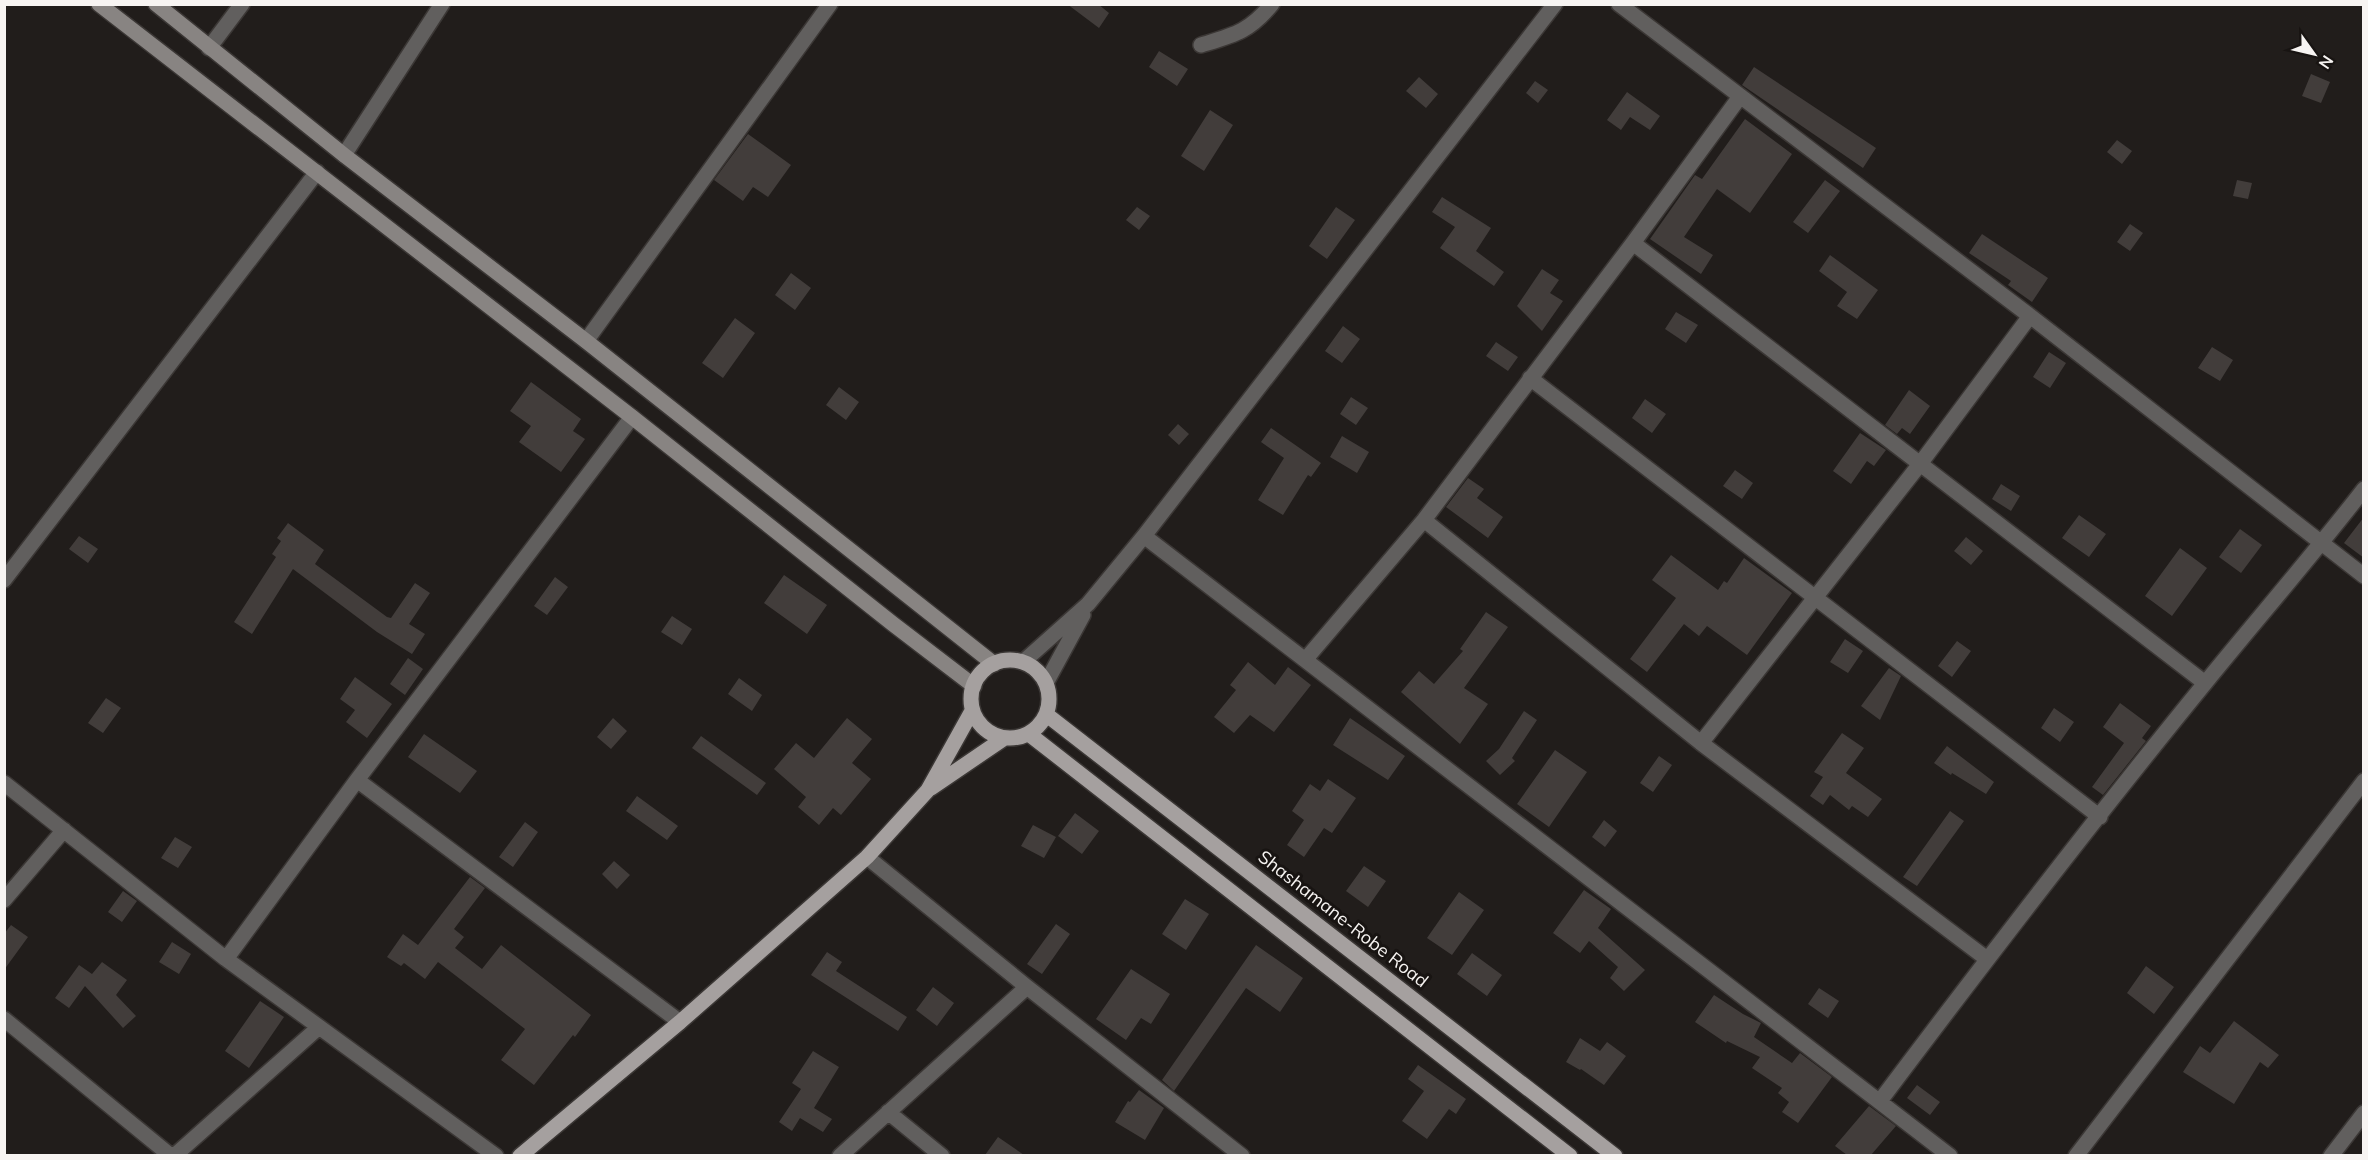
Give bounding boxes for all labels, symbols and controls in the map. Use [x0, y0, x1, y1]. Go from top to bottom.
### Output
north arrow [2284, 24, 2344, 84]
text: N [2315, 52, 2338, 73]
street label: Shashamane-Robe Road [1254, 845, 1433, 992]

